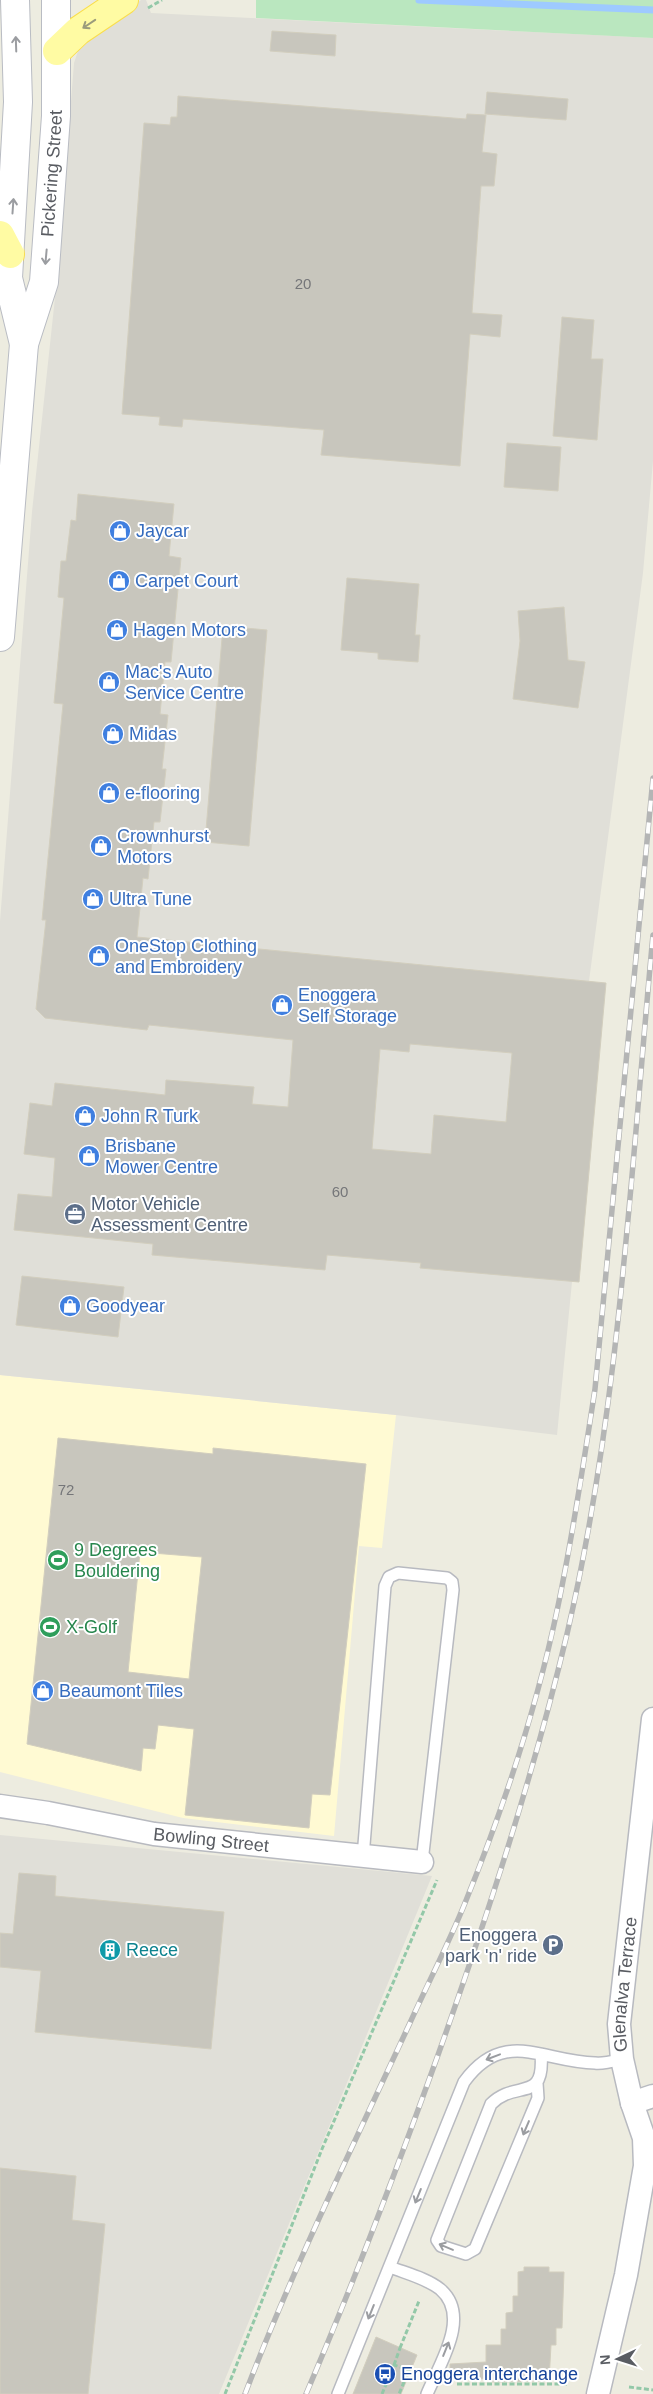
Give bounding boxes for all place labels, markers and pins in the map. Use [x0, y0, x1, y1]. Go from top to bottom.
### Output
shop icon: Jaycar [108, 519, 132, 543]
place label: Jaycar [136, 521, 189, 541]
shop icon: Carpet Court [107, 569, 131, 593]
place label: Carpet Court [135, 571, 238, 591]
shop icon: Hagen Motors [105, 618, 129, 642]
place label: Hagen Motors [133, 620, 246, 640]
place label: Mac's Auto Service Centre [125, 662, 244, 703]
shop icon: Mac's Auto Service Centre [97, 670, 121, 694]
shop icon: Midas [101, 722, 125, 746]
place label: Midas [129, 724, 177, 744]
shop icon: e-flooring [97, 781, 121, 805]
place label: e-flooring [125, 783, 200, 803]
place label: Crownhurst Motors [117, 826, 209, 867]
shop icon: Crownhurst Motors [89, 834, 113, 858]
shop icon: Ultra Tune [81, 887, 105, 911]
place label: Ultra Tune [109, 889, 192, 909]
place label: OneStop Clothing and Embroidery [115, 936, 257, 977]
shop icon: OneStop Clothing and Embroidery [87, 944, 111, 968]
place label: Enoggera Self Storage [298, 985, 397, 1026]
shop icon: Enoggera Self Storage [270, 993, 294, 1017]
shop icon: John R Turk [73, 1104, 97, 1128]
place label: John R Turk [101, 1106, 199, 1126]
place label: Brisbane Mower Centre [105, 1136, 218, 1177]
shop icon: Brisbane Mower Centre [77, 1144, 101, 1168]
place label: Motor Vehicle Assessment Centre [91, 1194, 248, 1235]
office icon: Motor Vehicle Assessment Centre [63, 1202, 87, 1226]
shop icon: Goodyear [58, 1294, 82, 1318]
place label: Goodyear [86, 1296, 165, 1316]
place label: 9 Degrees Bouldering [74, 1540, 160, 1581]
sports icon: 9 Degrees Bouldering [46, 1548, 70, 1572]
sports icon: X-Golf [38, 1615, 62, 1639]
place label: X-Golf [66, 1617, 118, 1637]
shop icon: Beaumont Tiles [31, 1679, 55, 1703]
place label: Beaumont Tiles [59, 1681, 183, 1701]
place label: Enoggera park 'n' ride [445, 1925, 538, 1966]
parking icon: Enoggera park 'n' ride [541, 1933, 565, 1957]
building icon: Reece [98, 1938, 122, 1962]
place label: Reece [126, 1940, 178, 1960]
bus stop icon: Enoggera interchange [373, 2362, 397, 2386]
place label: Enoggera interchange [401, 2364, 578, 2384]

